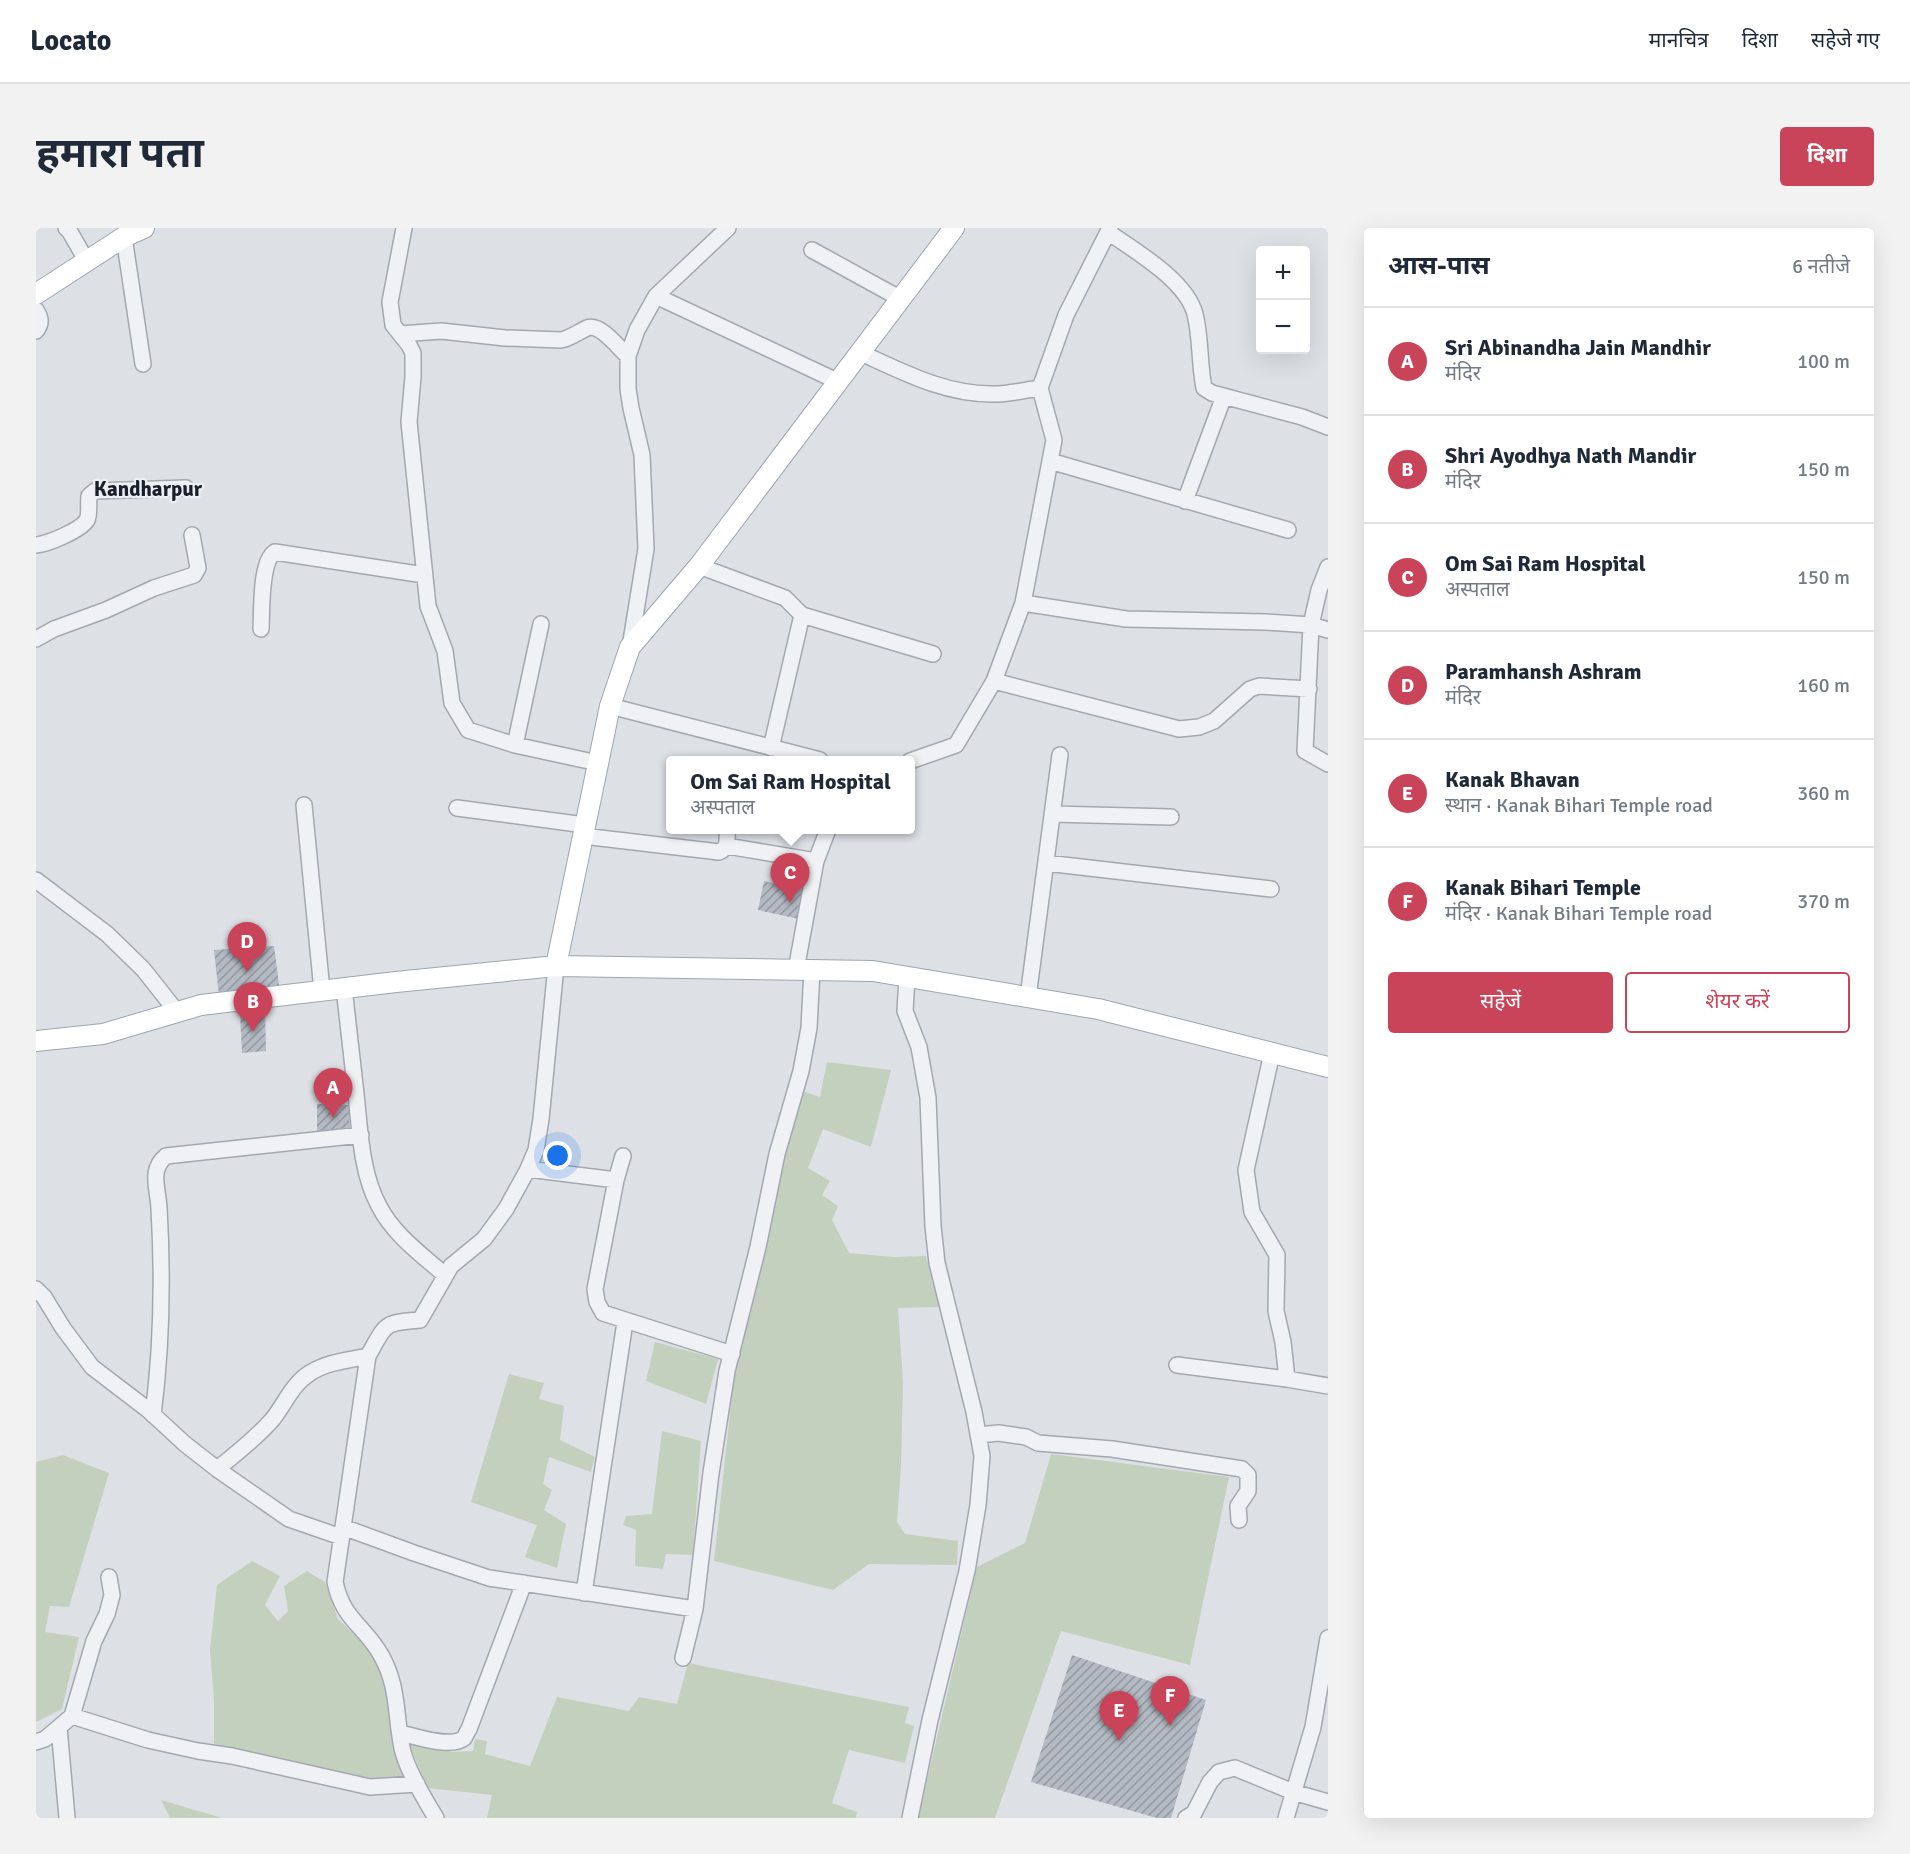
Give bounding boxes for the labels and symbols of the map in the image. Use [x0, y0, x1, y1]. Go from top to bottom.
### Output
district label: Kandharpur [94, 476, 203, 502]
pin: C [770, 854, 810, 903]
pin: D [228, 922, 266, 972]
pin: B [234, 982, 272, 1032]
pin: A [314, 1068, 352, 1118]
your location [543, 1141, 572, 1170]
pin: F [1150, 1676, 1190, 1726]
pin: E [1100, 1692, 1138, 1741]

